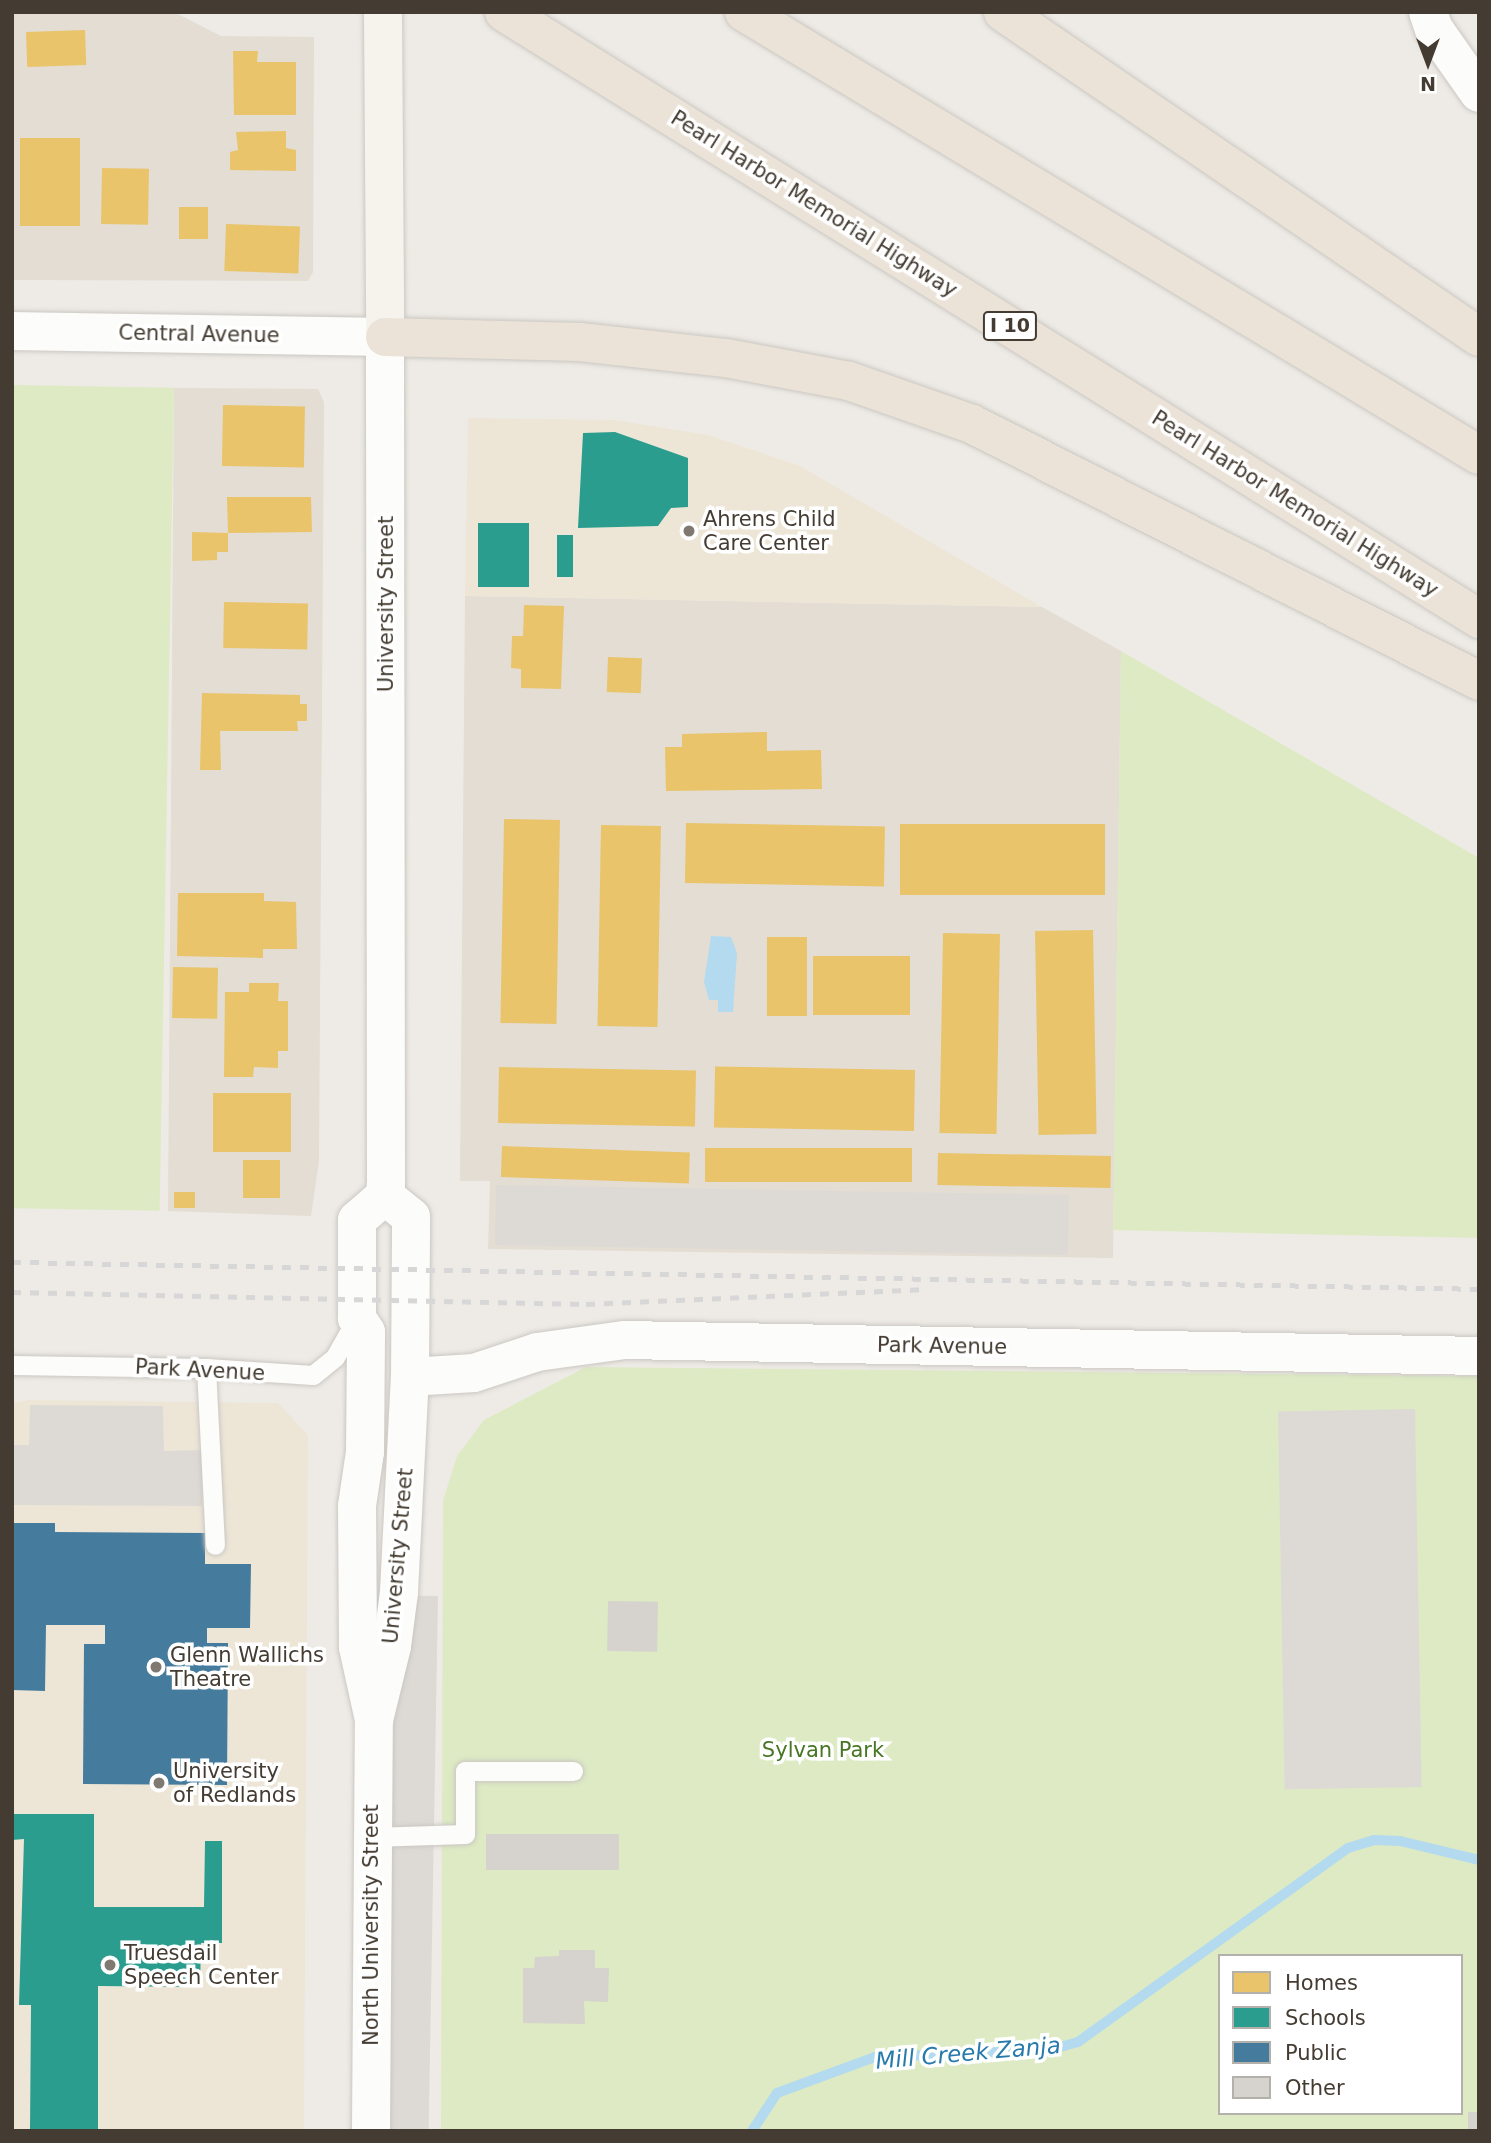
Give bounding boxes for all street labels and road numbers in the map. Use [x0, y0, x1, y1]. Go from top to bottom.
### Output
street label: Pearl Harbor Memorial Highway [666, 105, 962, 303]
road number: I 10 [982, 310, 1038, 342]
street label: Central Avenue [118, 320, 280, 348]
street label: Pearl Harbor Memorial Highway [1147, 405, 1443, 603]
street label: University Street [373, 516, 399, 692]
street label: Park Avenue [877, 1332, 1007, 1360]
street label: Park Avenue [134, 1354, 266, 1386]
street label: University Street [378, 1467, 418, 1645]
street label: North University Street [358, 1804, 384, 2046]

